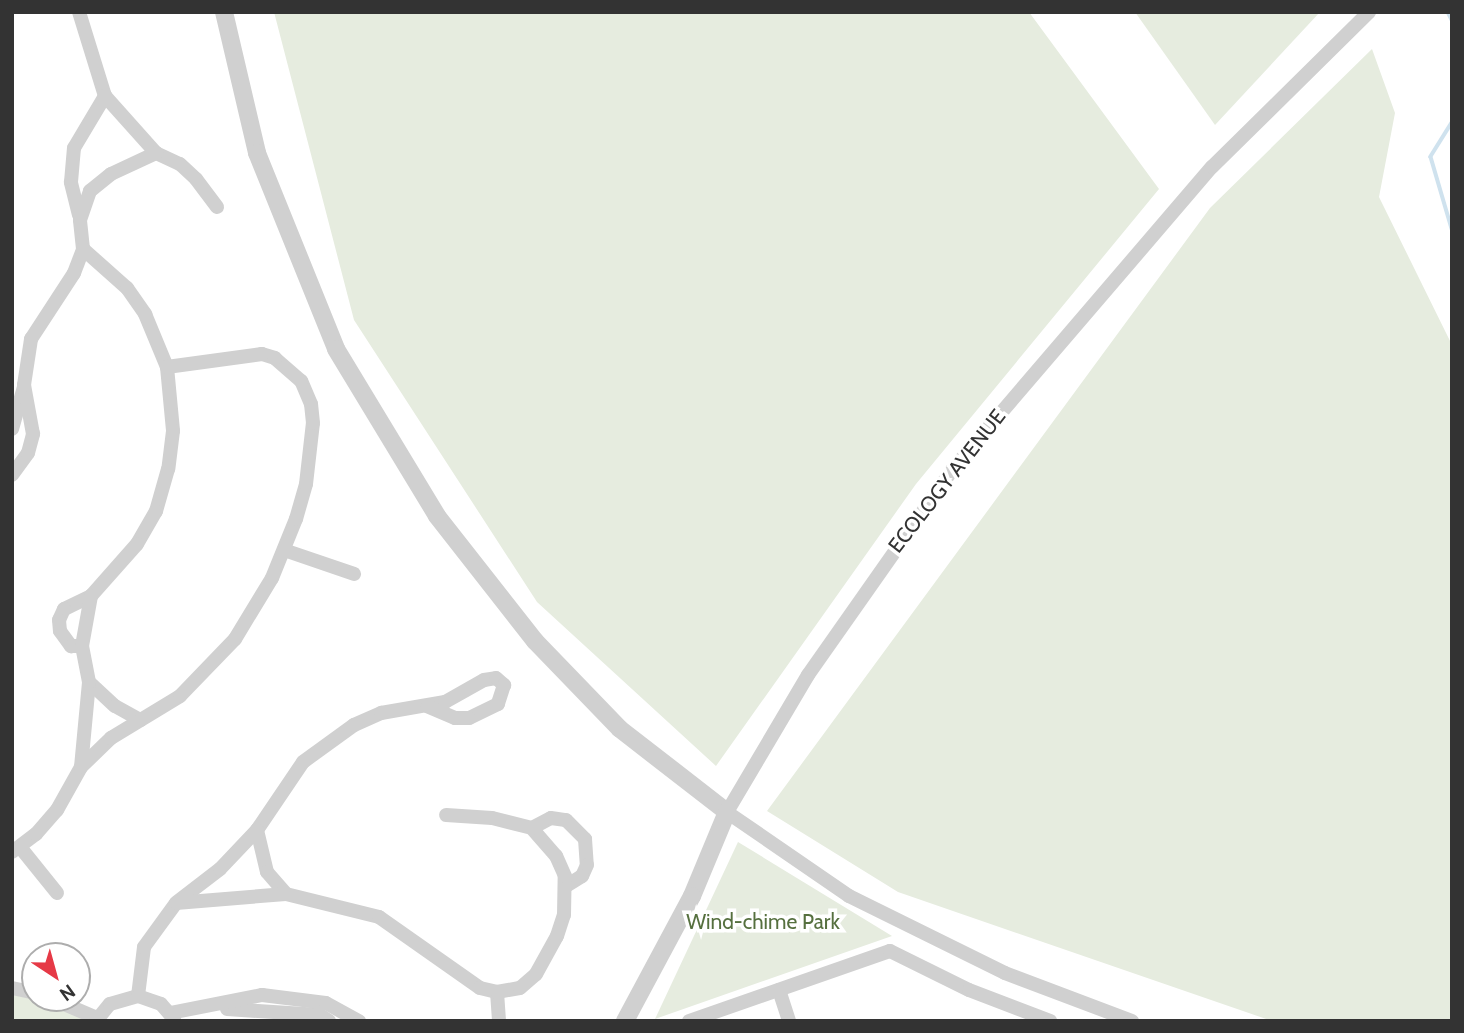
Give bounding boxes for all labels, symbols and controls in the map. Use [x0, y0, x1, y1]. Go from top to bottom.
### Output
street label: ECOLOGY AVENUE [883, 404, 1011, 558]
park label: Wind-chime Park [686, 909, 840, 935]
north arrow [21, 942, 91, 1012]
text: N [55, 980, 80, 1006]

